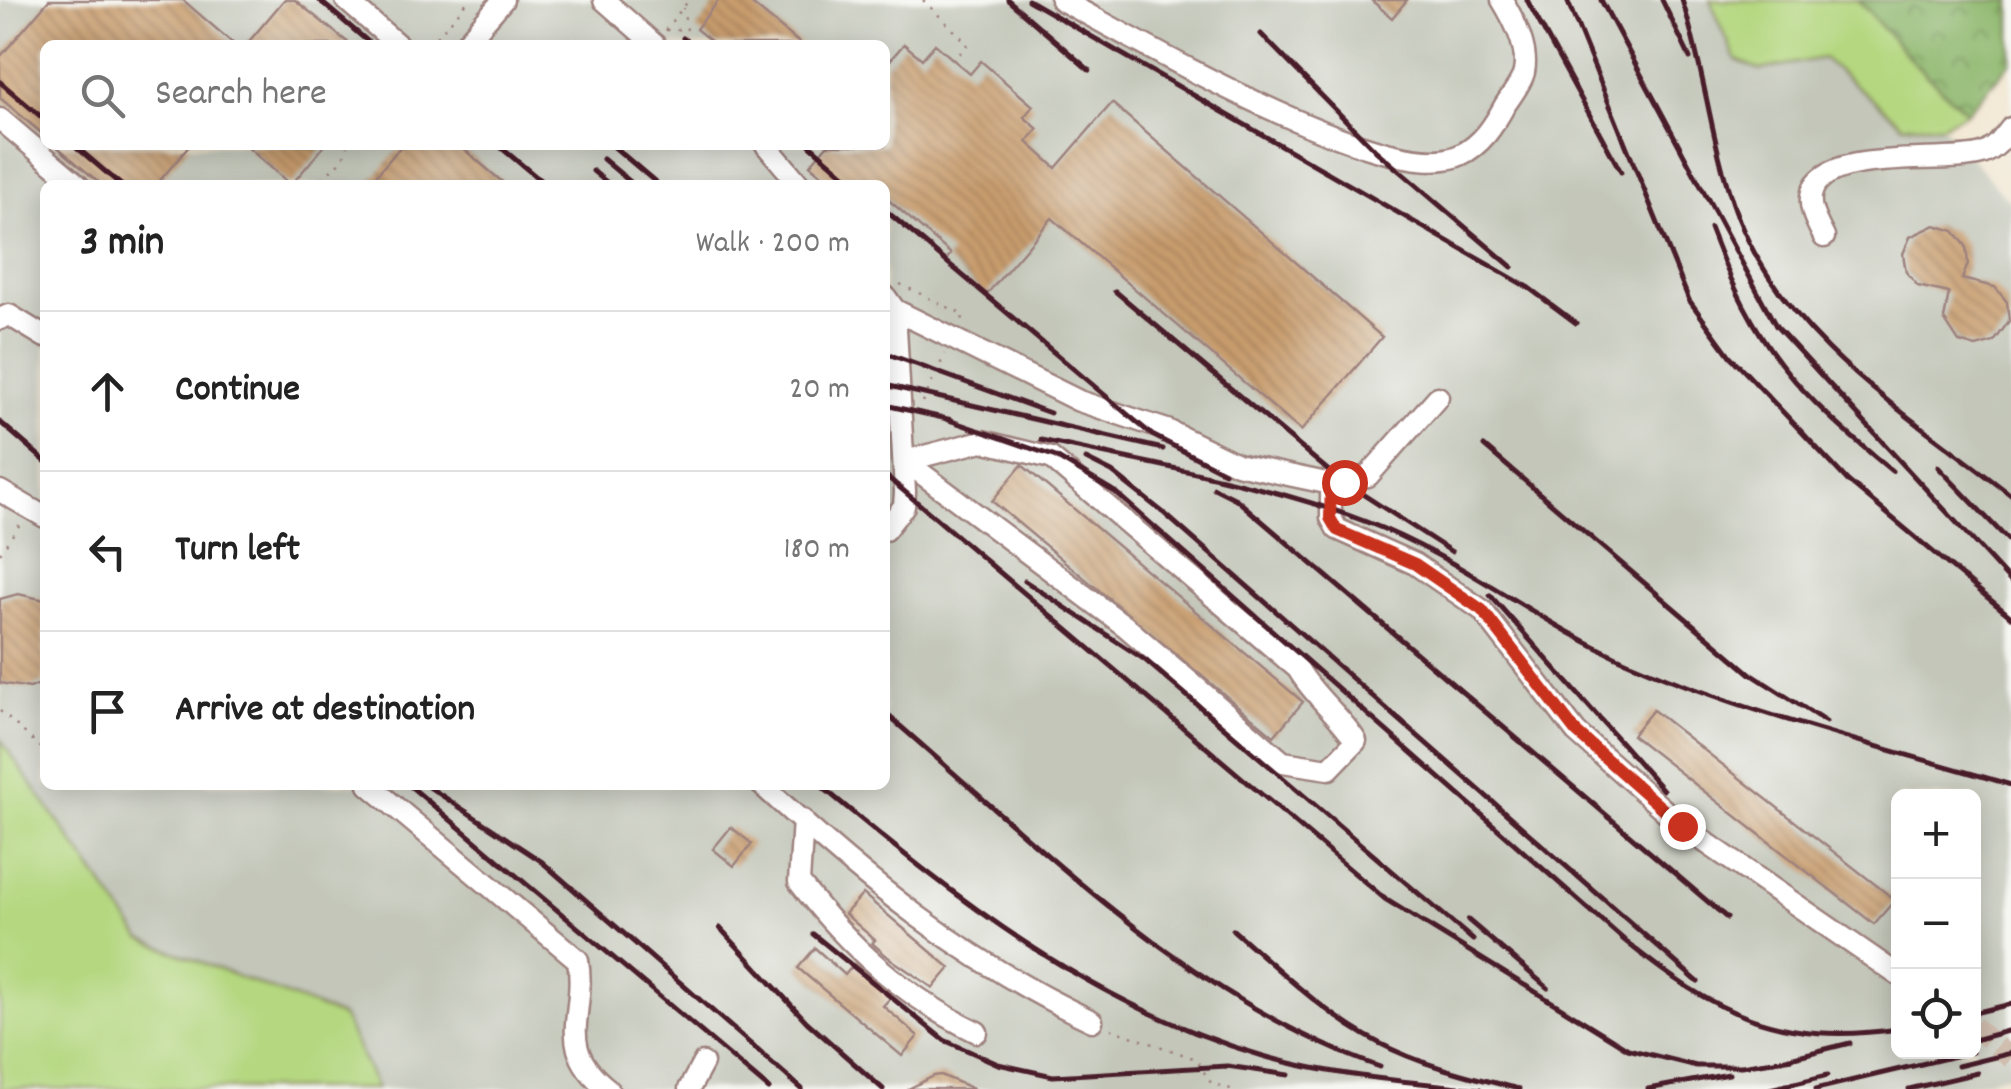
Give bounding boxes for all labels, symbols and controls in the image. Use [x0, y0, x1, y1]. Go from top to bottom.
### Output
search box [40, 40, 890, 150]
icon: search [75, 68, 130, 123]
text: Search here [155, 68, 327, 123]
text: 3 min [80, 215, 164, 275]
text: Walk · 200 m [696, 222, 850, 268]
icon: ahead [80, 364, 135, 419]
text: Continue [175, 364, 300, 419]
text: 20 m [789, 368, 850, 414]
route start [1322, 460, 1368, 506]
icon: left [80, 524, 135, 579]
text: Turn left [175, 524, 300, 579]
text: 180 m [783, 528, 850, 574]
icon: arrive [80, 684, 135, 739]
text: Arrive at destination [175, 684, 475, 739]
map controls [1891, 789, 1981, 1059]
button: + [1891, 789, 1981, 879]
route end [1660, 804, 1706, 850]
button: − [1891, 879, 1981, 969]
button: locate [1891, 969, 1981, 1059]

